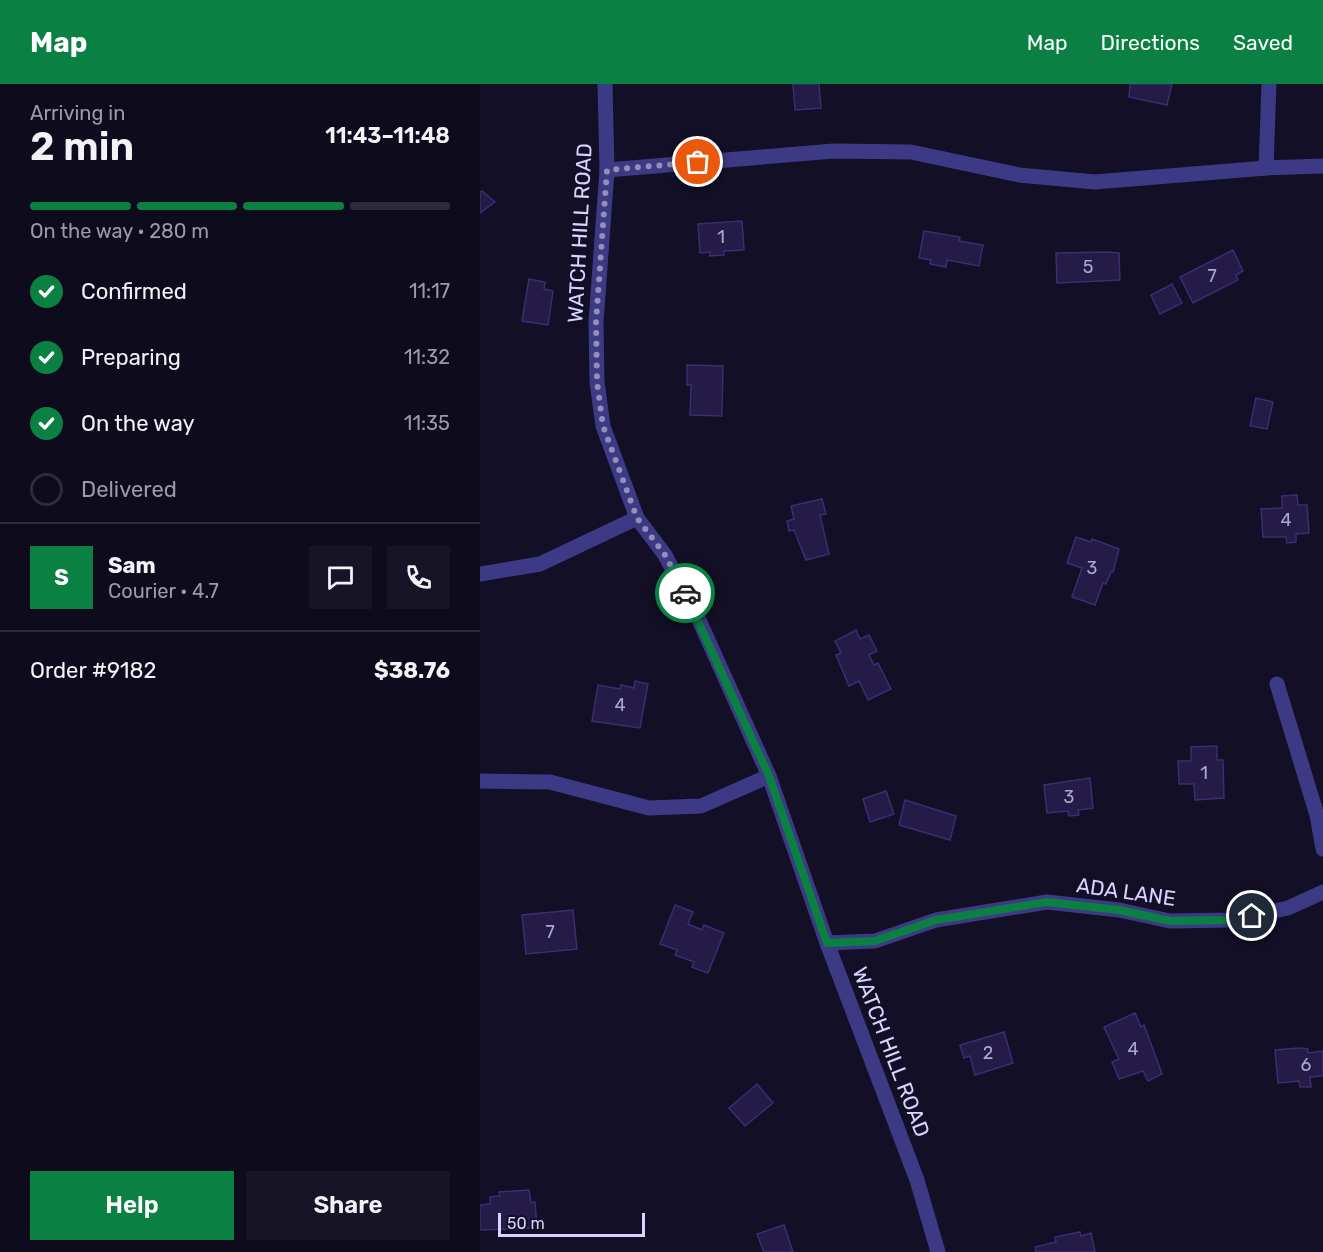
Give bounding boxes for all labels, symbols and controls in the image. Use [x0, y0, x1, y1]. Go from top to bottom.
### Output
text: Map [30, 26, 87, 59]
text: Map [1027, 30, 1068, 55]
text: Directions [1101, 30, 1200, 55]
text: Saved [1233, 30, 1293, 55]
text: Arriving in [30, 101, 125, 125]
text: 11:43–11:48 [325, 122, 450, 149]
text: 2 min [30, 124, 134, 170]
pin [672, 136, 723, 187]
street label: WATCH HILL ROAD [562, 142, 597, 323]
icon: bag [681, 145, 714, 178]
text: On the way · 280 m [30, 219, 209, 243]
house number: 1 [717, 226, 725, 248]
house number: 5 [1083, 256, 1093, 278]
house number: 7 [1207, 265, 1217, 287]
icon: check [30, 275, 63, 308]
text: Confirmed [81, 278, 187, 305]
text: 11:17 [409, 279, 450, 303]
icon: check [30, 341, 63, 374]
text: Preparing [81, 344, 181, 371]
text: 11:32 [404, 345, 450, 369]
icon: check [30, 407, 63, 440]
text: On the way [81, 410, 195, 437]
text: 11:35 [404, 411, 450, 435]
text: Delivered [81, 476, 177, 503]
house number: 4 [1280, 509, 1292, 531]
button: chat [309, 546, 372, 609]
button: phone [387, 546, 450, 609]
text: Sam [108, 552, 156, 579]
house number: 3 [1087, 557, 1097, 579]
courier [655, 563, 715, 623]
text: S [54, 564, 69, 591]
icon: car [669, 577, 702, 610]
text: Courier · 4.7 [108, 579, 219, 603]
text: Order #9182 [30, 657, 156, 684]
text: $38.76 [374, 657, 450, 684]
house number: 4 [614, 694, 626, 716]
house number: 1 [1200, 762, 1208, 784]
house number: 3 [1064, 786, 1074, 808]
street label: ADA LANE [1075, 872, 1177, 911]
pin [1226, 890, 1277, 941]
icon: home [1235, 899, 1268, 932]
house number: 7 [545, 921, 555, 943]
street label: WATCH HILL ROAD [848, 963, 935, 1140]
house number: 4 [1127, 1038, 1139, 1060]
house number: 2 [983, 1042, 993, 1064]
house number: 6 [1301, 1054, 1312, 1076]
button: Help [30, 1171, 234, 1240]
button: Share [246, 1171, 450, 1240]
scale bar [498, 1210, 645, 1238]
text: 50 m [507, 1214, 545, 1233]

